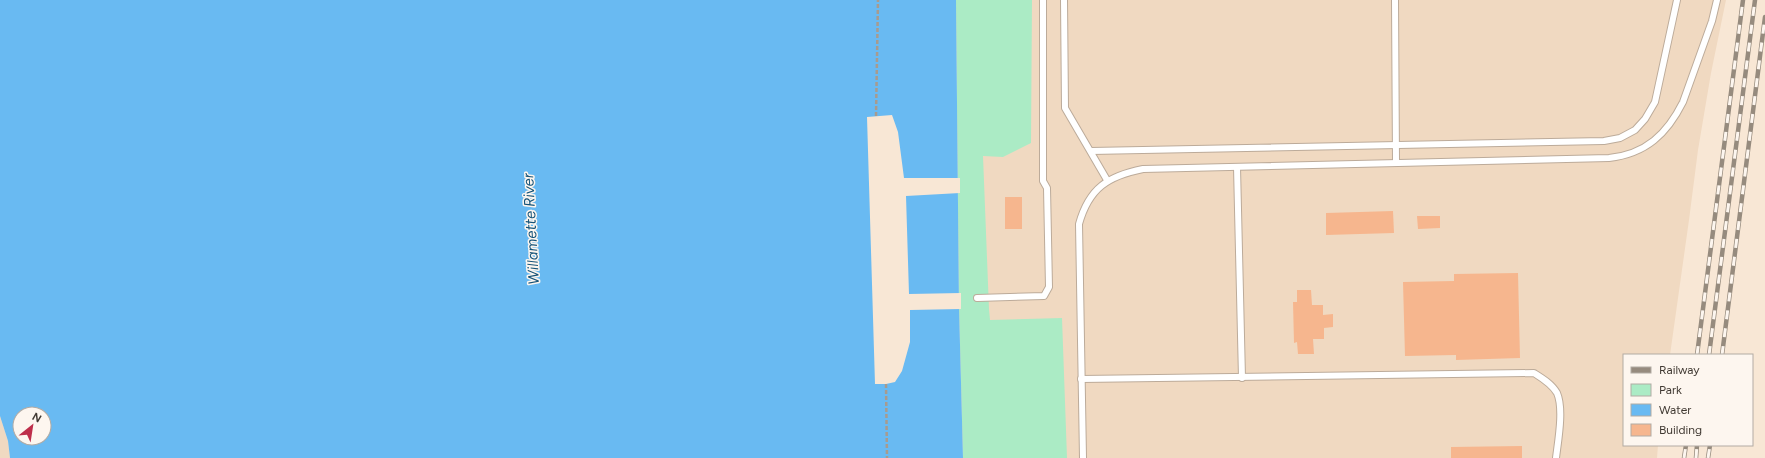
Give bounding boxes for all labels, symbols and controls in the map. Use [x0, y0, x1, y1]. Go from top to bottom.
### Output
water label: Willamette River [519, 172, 543, 285]
legend [1623, 354, 1753, 446]
text: Railway [1659, 363, 1700, 377]
text: Park [1659, 383, 1682, 397]
text: Water [1659, 403, 1691, 417]
north arrow [12, 406, 52, 446]
text: N [30, 410, 44, 426]
text: Building [1659, 423, 1702, 437]

